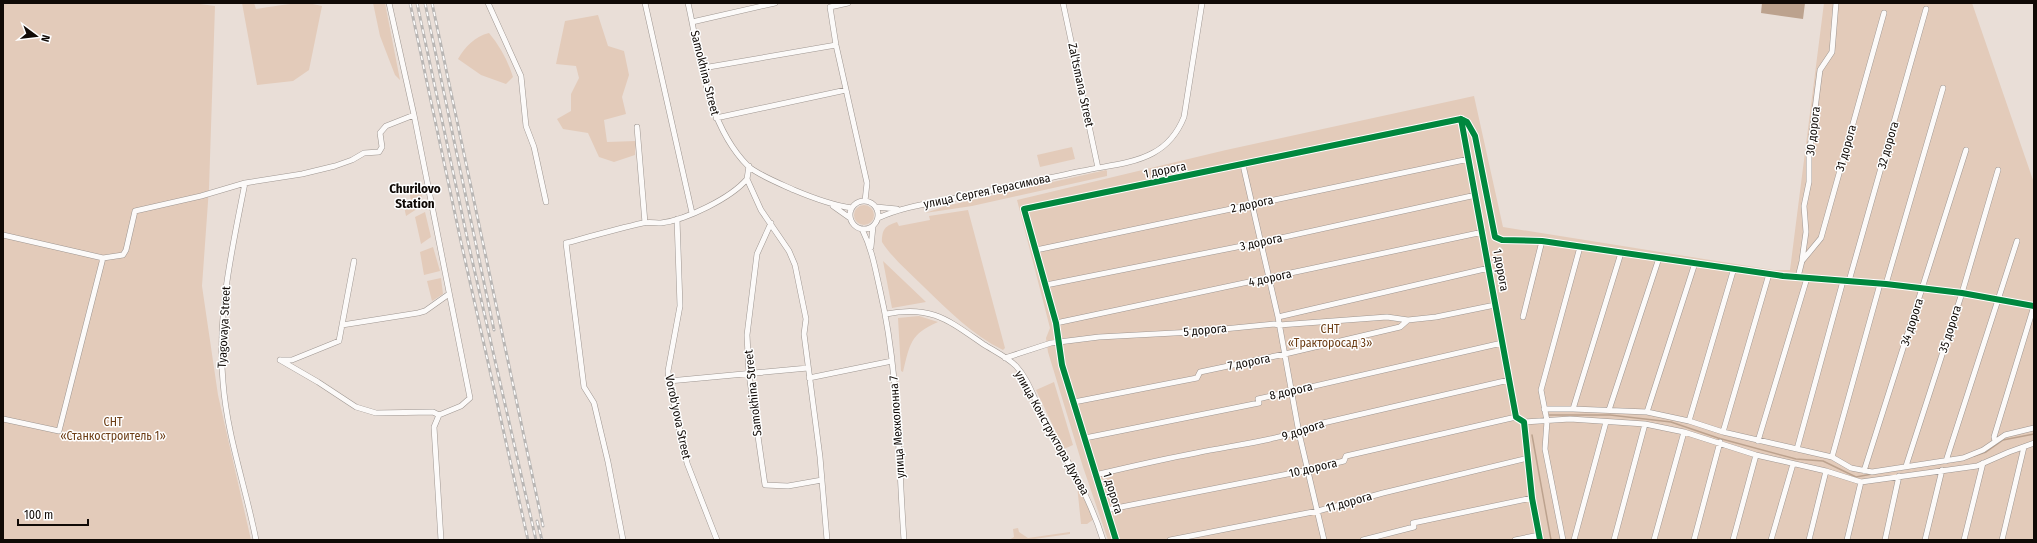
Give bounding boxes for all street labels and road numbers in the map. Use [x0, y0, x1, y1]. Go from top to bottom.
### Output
street label: Samokhina Street [688, 29, 722, 117]
street label: Zal'tsmana Street [1065, 42, 1097, 128]
street label: 30 дорога [1803, 105, 1823, 156]
street label: 32 дорога [1875, 120, 1901, 170]
street label: 31 дорога [1833, 123, 1859, 173]
street label: 1 дорога [1143, 159, 1187, 181]
street label: улица Сергея Герасимова [922, 171, 1052, 211]
street label: 2 дорога [1229, 193, 1275, 215]
street label: 3 дорога [1238, 231, 1284, 253]
street label: 1 дорога [1490, 248, 1512, 292]
street label: 4 дорога [1247, 267, 1293, 289]
street label: Tyagovaya Street [215, 286, 233, 368]
street label: 34 дорога [1898, 296, 1926, 348]
street label: 35 дорога [1936, 303, 1964, 354]
street label: 5 дорога [1183, 321, 1227, 339]
street label: Samokhina Street [741, 349, 765, 437]
street label: 7 дорога [1227, 351, 1271, 373]
street label: улица Конструктора Духова [1012, 368, 1092, 498]
street label: Vorob'yova Street [662, 374, 694, 461]
street label: улица Мехколонна 7 [886, 375, 908, 479]
street label: 8 дорога [1268, 379, 1314, 403]
street label: 9 дорога [1280, 417, 1326, 443]
street label: 10 дорога [1288, 456, 1338, 480]
street label: 1 дорога [1100, 471, 1126, 516]
street label: 11 дорога [1324, 489, 1374, 515]

